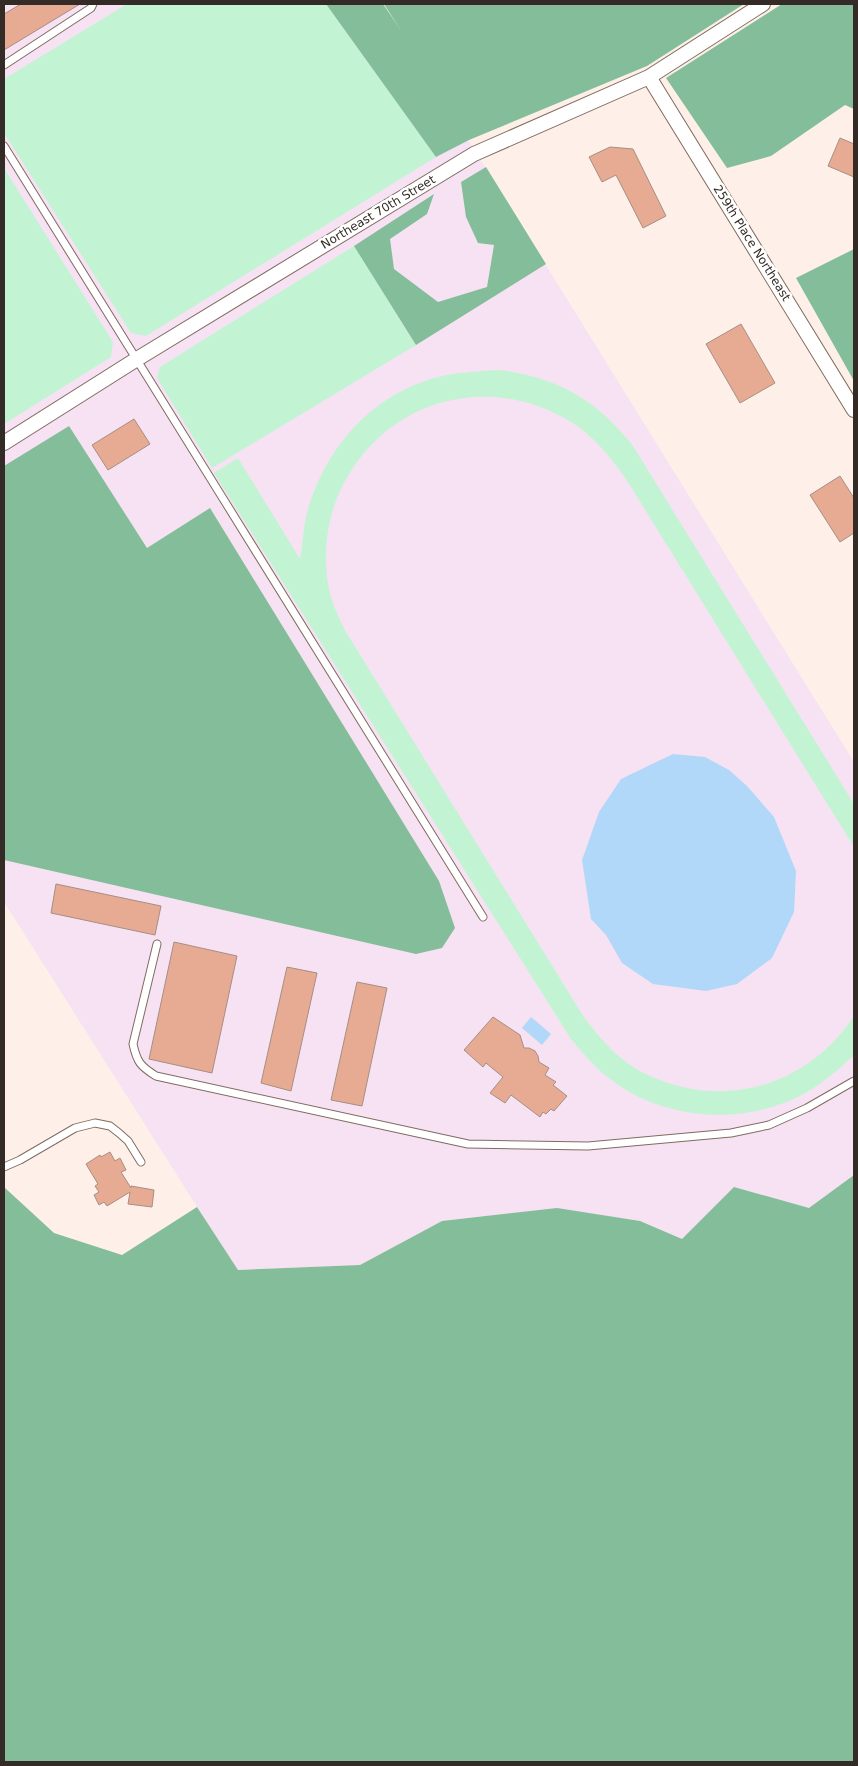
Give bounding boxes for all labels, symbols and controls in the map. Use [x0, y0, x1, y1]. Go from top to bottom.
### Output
street label: Northeast 70th Street [318, 172, 438, 252]
street label: 259th Place Northeast [711, 182, 794, 304]

